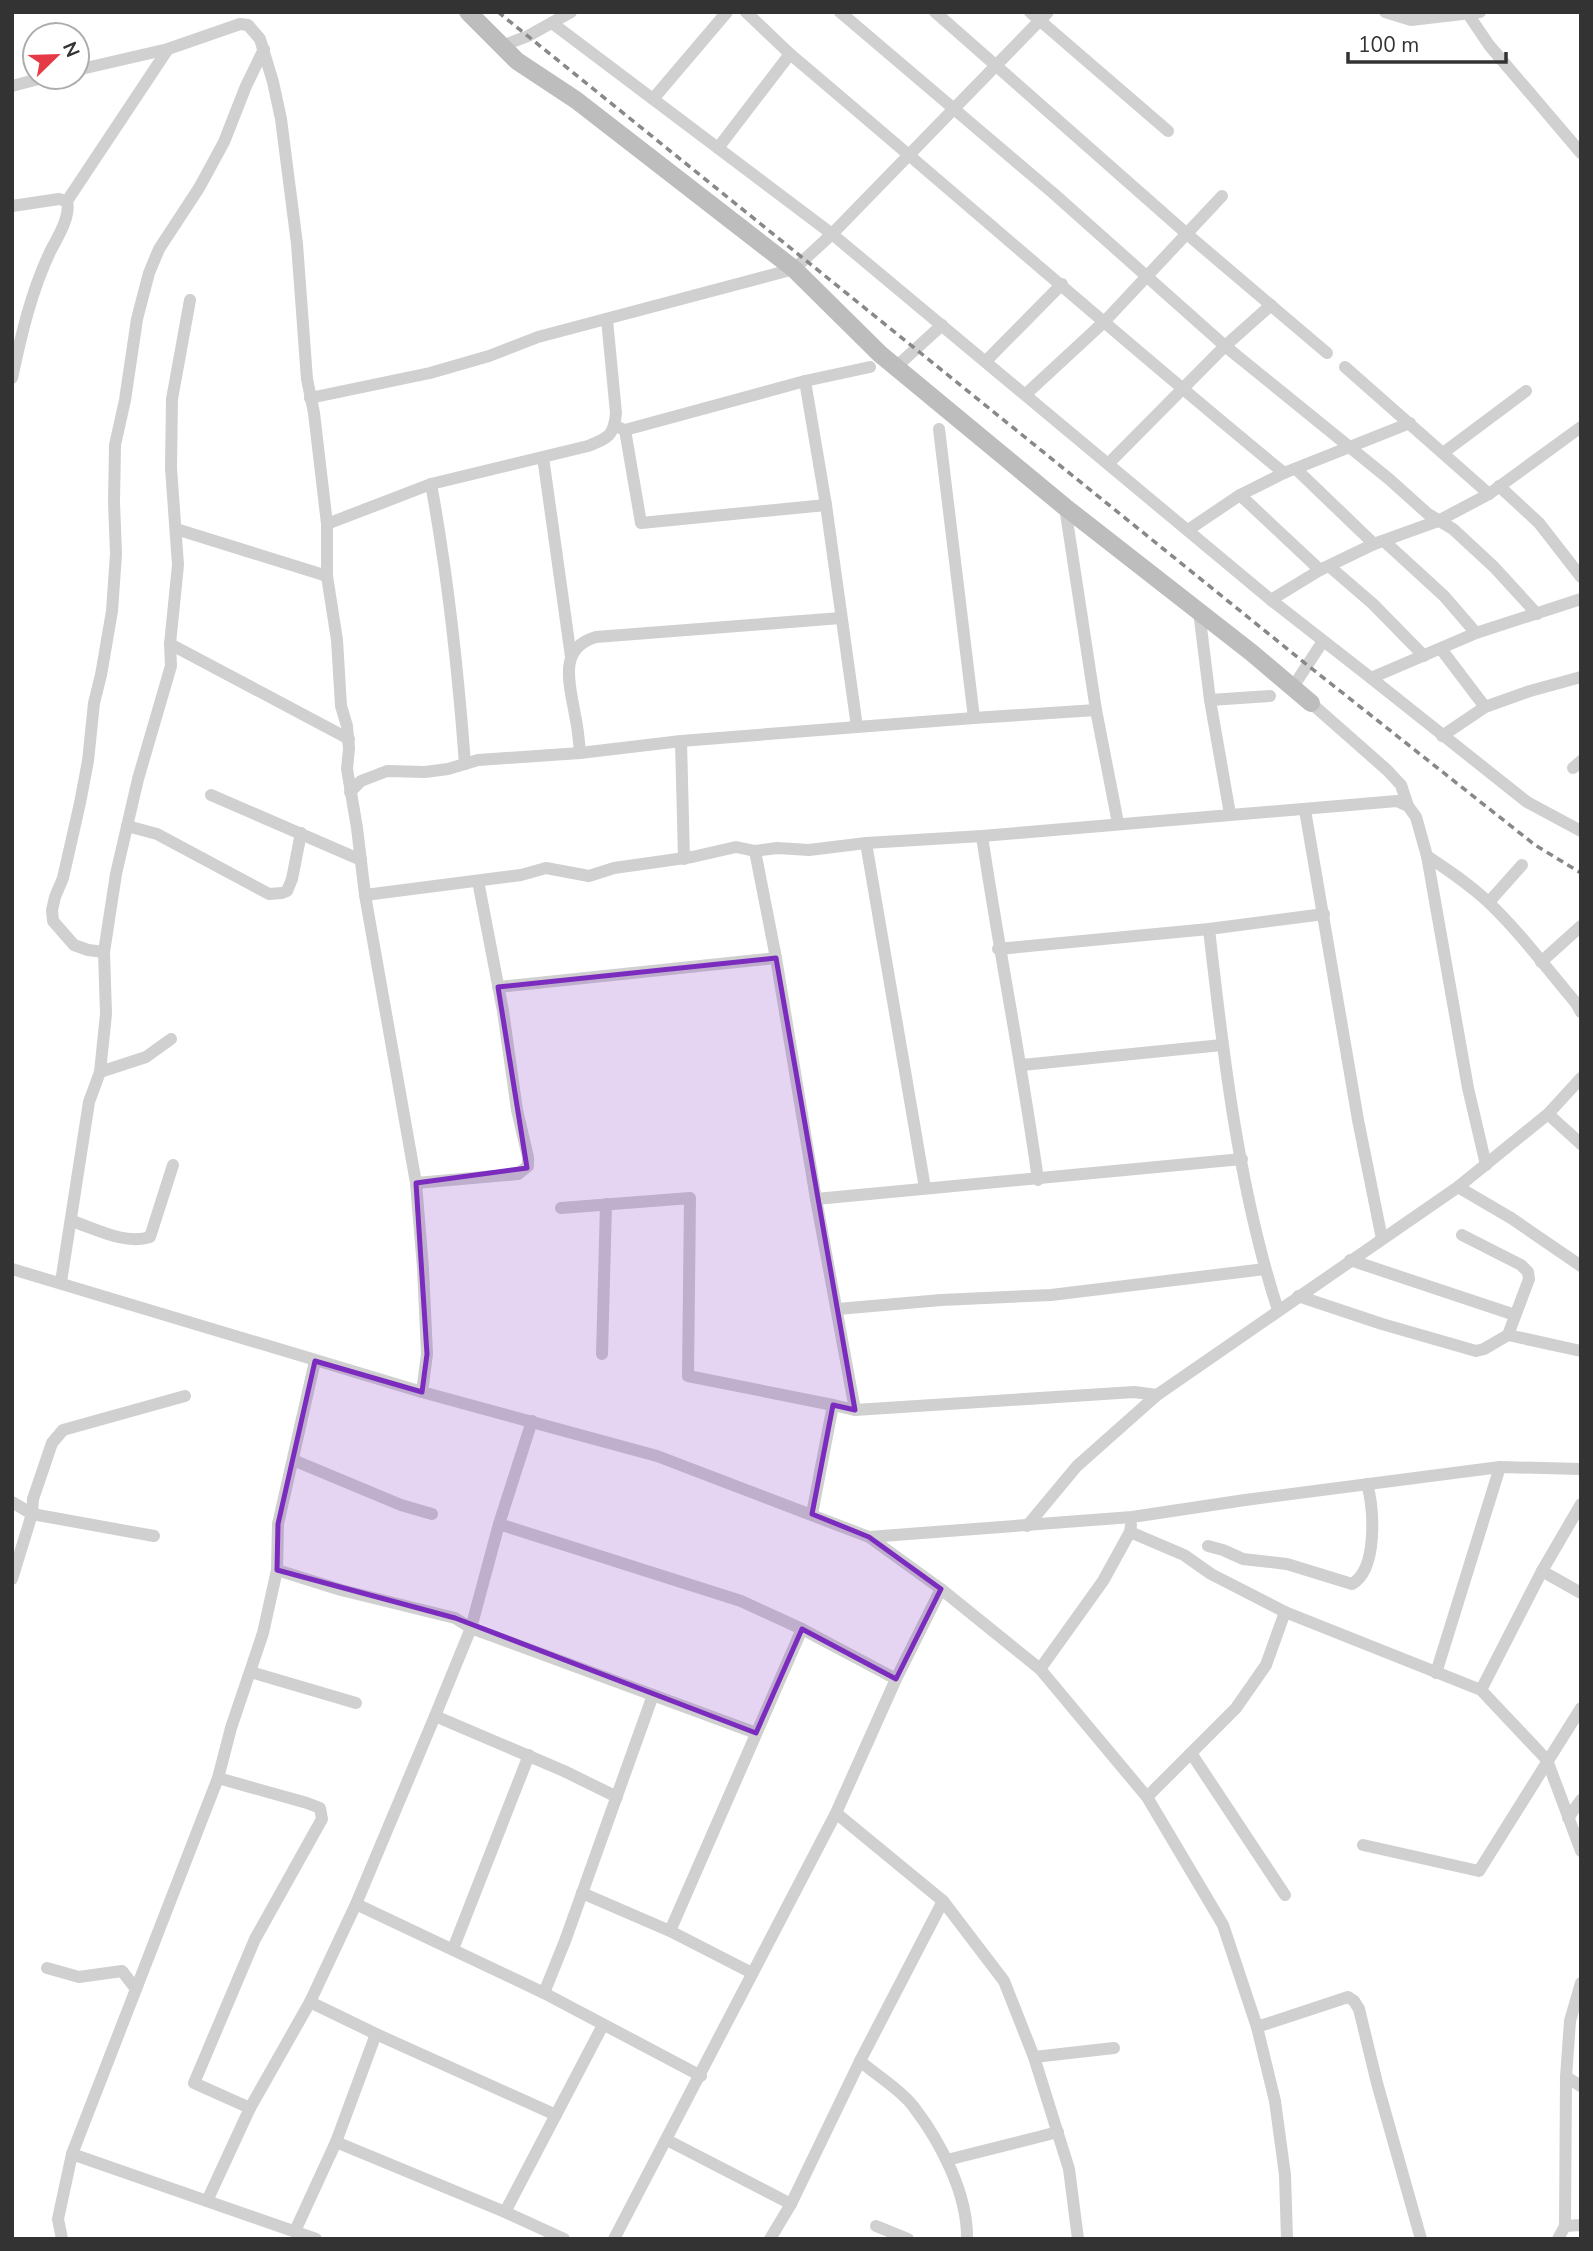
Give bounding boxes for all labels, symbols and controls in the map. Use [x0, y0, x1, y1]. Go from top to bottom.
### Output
north arrow [21, 21, 91, 91]
scale bar [1348, 21, 1506, 65]
text: 100 m [1358, 31, 1419, 59]
text: N [56, 38, 85, 61]

